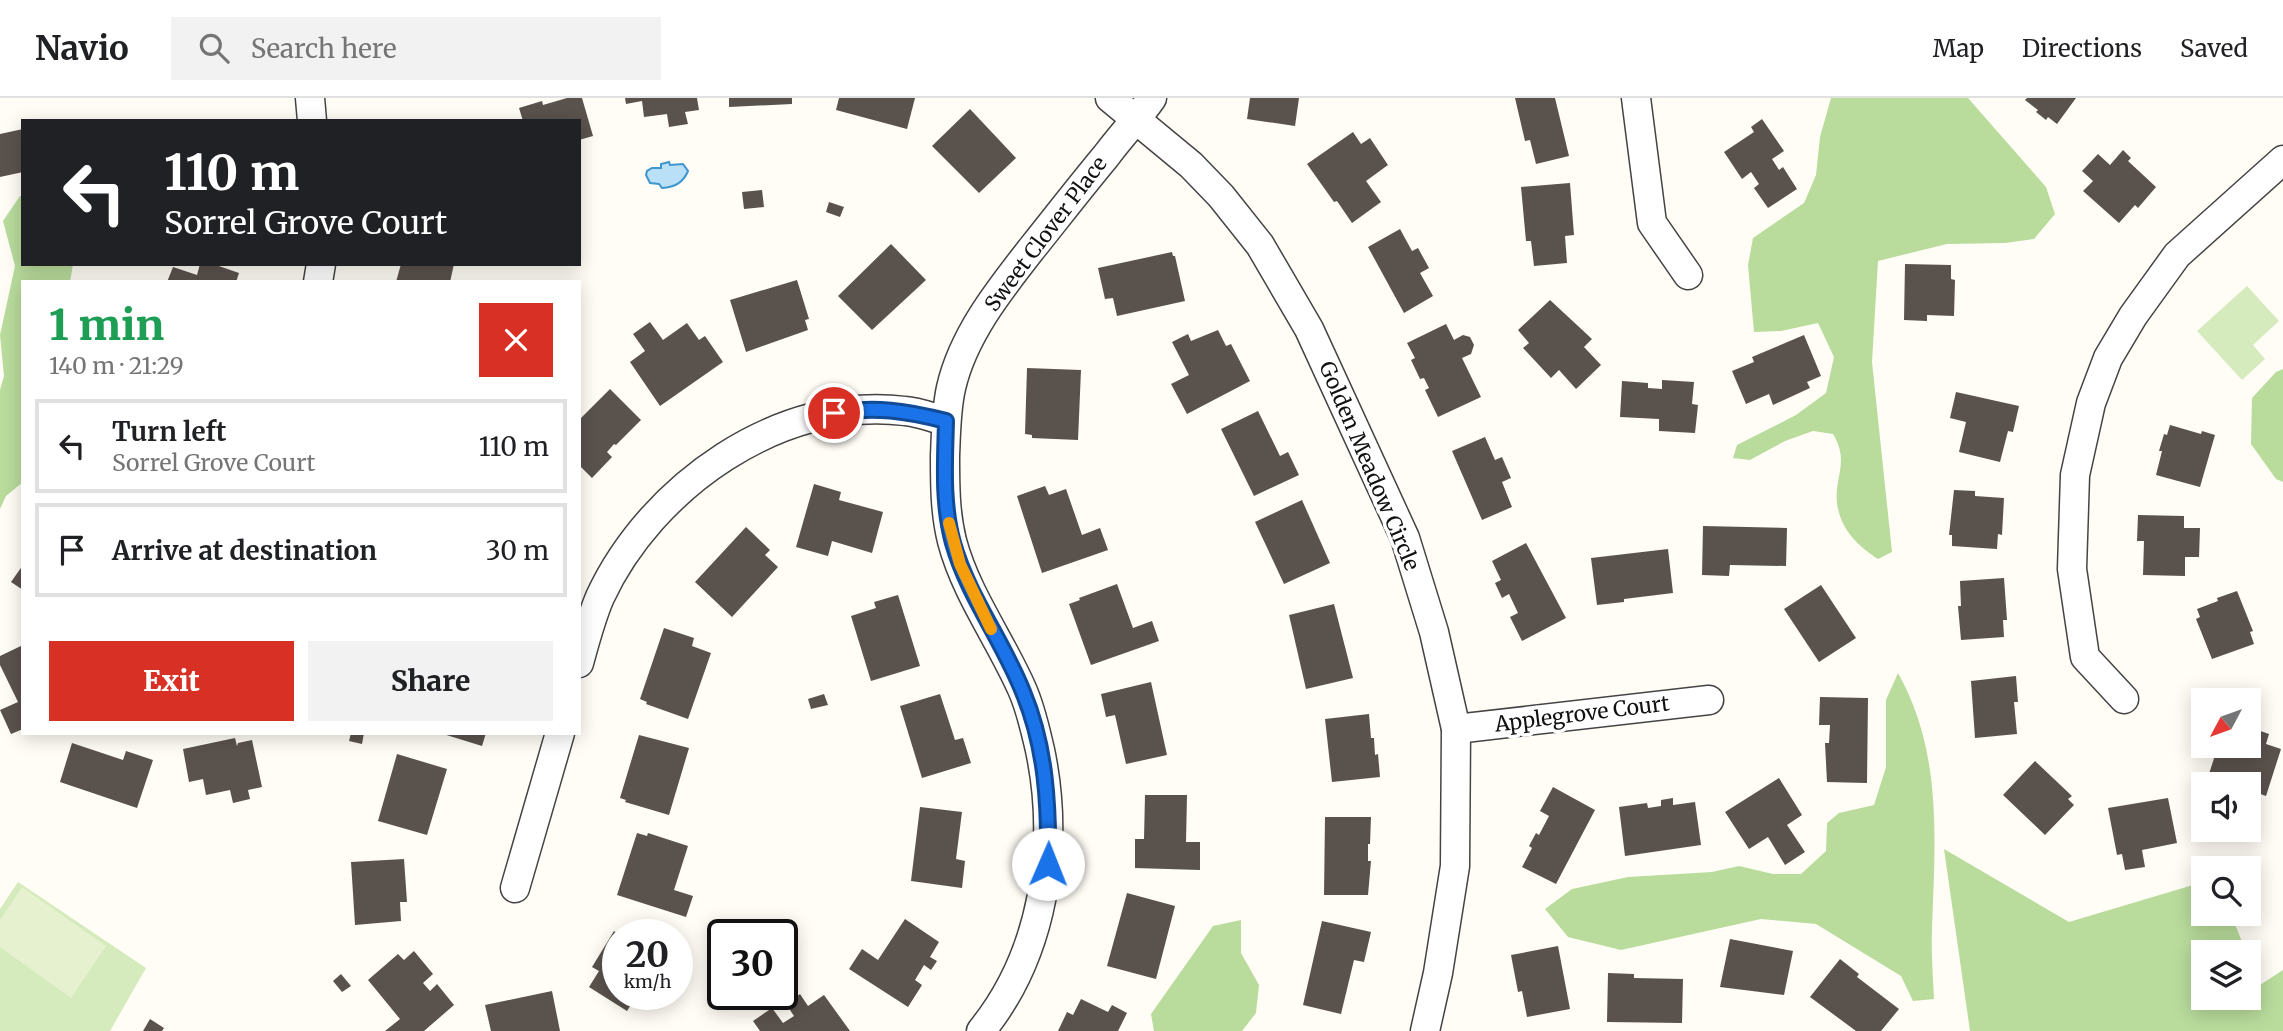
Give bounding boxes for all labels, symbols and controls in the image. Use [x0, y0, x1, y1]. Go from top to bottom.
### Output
search box [171, 17, 661, 80]
text: Navio [35, 28, 129, 69]
icon: search [195, 29, 233, 67]
text: Search here [251, 32, 396, 65]
text: Map [1933, 33, 1984, 64]
text: Directions [2022, 33, 2142, 64]
text: Saved [2180, 33, 2248, 64]
text: 110 m [164, 142, 299, 203]
icon: left [49, 147, 140, 238]
street label: Sweet Clover Place [978, 151, 1113, 317]
text: Sorrel Grove Court [164, 203, 447, 243]
text: 1 min [49, 299, 164, 351]
button: close [479, 303, 553, 377]
text: 140 m · 21:29 [49, 351, 184, 380]
street label: Golden Meadow Circle [1313, 357, 1426, 574]
pin [804, 383, 864, 443]
icon: arrive [815, 394, 853, 432]
text: Turn left [112, 415, 226, 448]
icon: left [53, 427, 91, 465]
text: 110 m [479, 430, 549, 463]
text: Sorrel Grove Court [112, 448, 316, 477]
icon: arrive [53, 531, 91, 569]
text: Arrive at destination [112, 534, 377, 567]
text: 30 m [486, 534, 549, 567]
button: Exit [49, 641, 294, 721]
button: Share [308, 641, 553, 721]
north arrow [2191, 688, 2261, 758]
map controls [2191, 688, 2261, 1010]
street label: Applegrove Court [1492, 689, 1671, 738]
button: sound [2191, 772, 2261, 842]
position arrow [1011, 827, 1085, 901]
button: search [2191, 856, 2261, 926]
speed limit sign: 30 [707, 919, 798, 1010]
text: 20 [626, 933, 669, 977]
button: layers [2191, 940, 2261, 1010]
text: km/h [624, 970, 671, 993]

